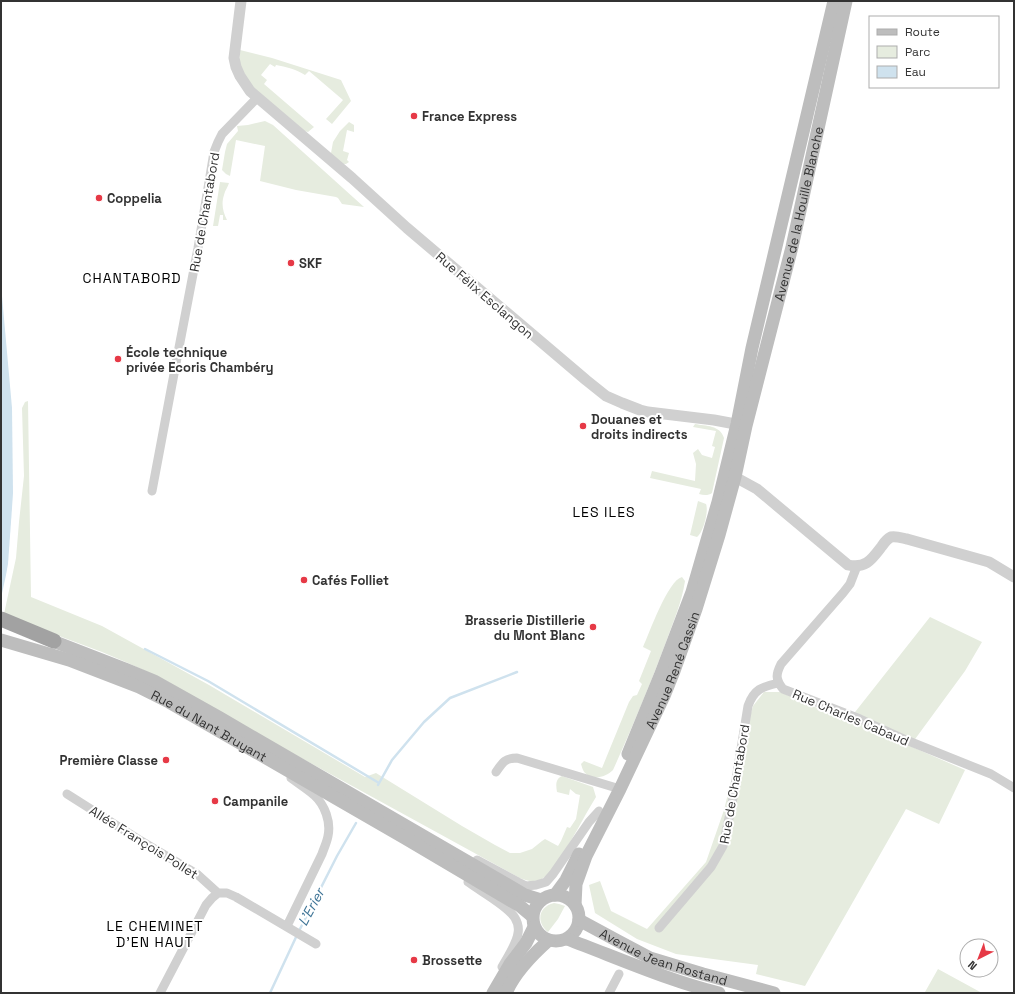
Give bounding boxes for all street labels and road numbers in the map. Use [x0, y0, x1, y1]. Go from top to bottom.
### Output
street label: Avenue de la Houille Blanche [770, 125, 827, 303]
street label: Rue de Chantabord [186, 151, 223, 273]
street label: Rue Félix Esclangon [432, 248, 537, 343]
street label: Avenue René Cassin [642, 609, 703, 732]
street label: Rue Charles Cabaud [790, 685, 912, 750]
street label: Rue du Nant Bruyant [148, 686, 270, 766]
street label: Rue de Chantabord [716, 723, 753, 845]
street label: Allée François Pollet [86, 802, 201, 883]
street label: Avenue Jean Rostand [597, 925, 729, 989]

